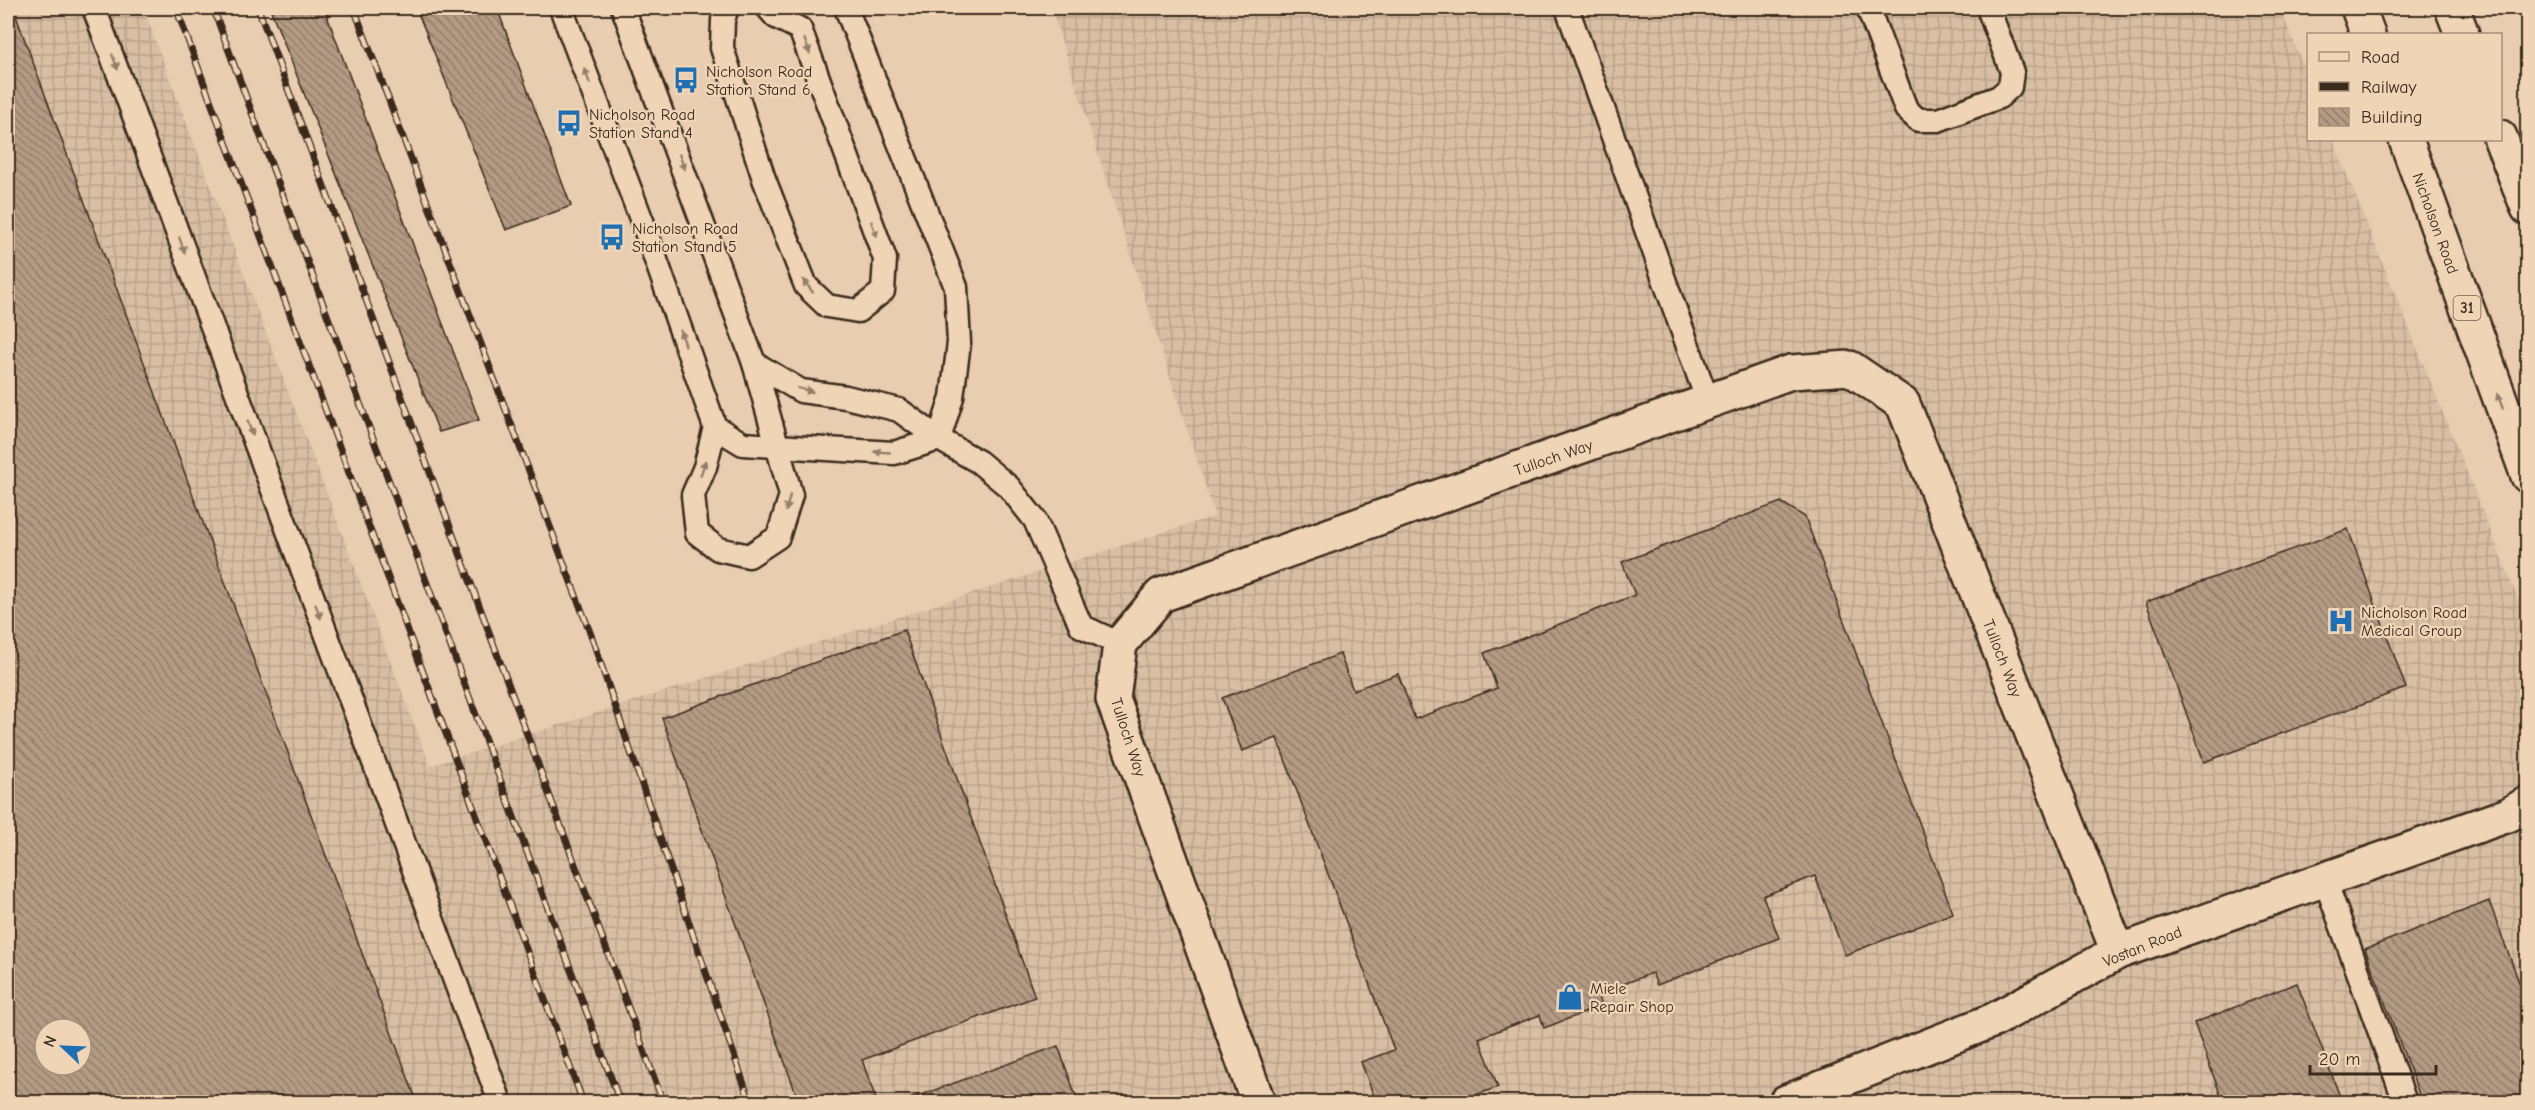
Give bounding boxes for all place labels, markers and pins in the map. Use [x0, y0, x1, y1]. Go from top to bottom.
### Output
place label: Nicholson Road Station Stand 6 [706, 63, 812, 99]
bus stop icon: Nicholson Road Station Stand 6 [671, 65, 701, 95]
place label: Nicholson Road Station Stand 4 [589, 106, 695, 142]
bus stop icon: Nicholson Road Station Stand 4 [554, 108, 584, 138]
place label: Nicholson Road Station Stand 5 [632, 220, 738, 256]
bus stop icon: Nicholson Road Station Stand 5 [597, 222, 627, 252]
place label: Nicholson Road Medical Group [2361, 604, 2467, 640]
hospital icon: Nicholson Road Medical Group [2326, 606, 2356, 636]
place label: Miele Repair Shop [1590, 980, 1674, 1016]
shop icon: Miele Repair Shop [1555, 982, 1585, 1012]

